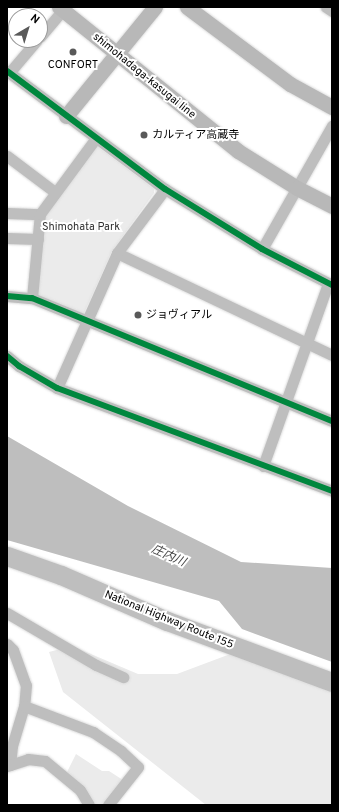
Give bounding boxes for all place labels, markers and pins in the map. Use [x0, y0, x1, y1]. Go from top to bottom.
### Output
marker: CONFORT [68, 47, 78, 57]
place label: CONFORT [48, 58, 98, 72]
place label: カルティア高蔵寺 [152, 128, 240, 142]
marker: カルティア高蔵寺 [139, 130, 149, 140]
place label: ジョヴィアル [146, 308, 212, 322]
marker: ジョヴィアル [133, 310, 143, 320]

